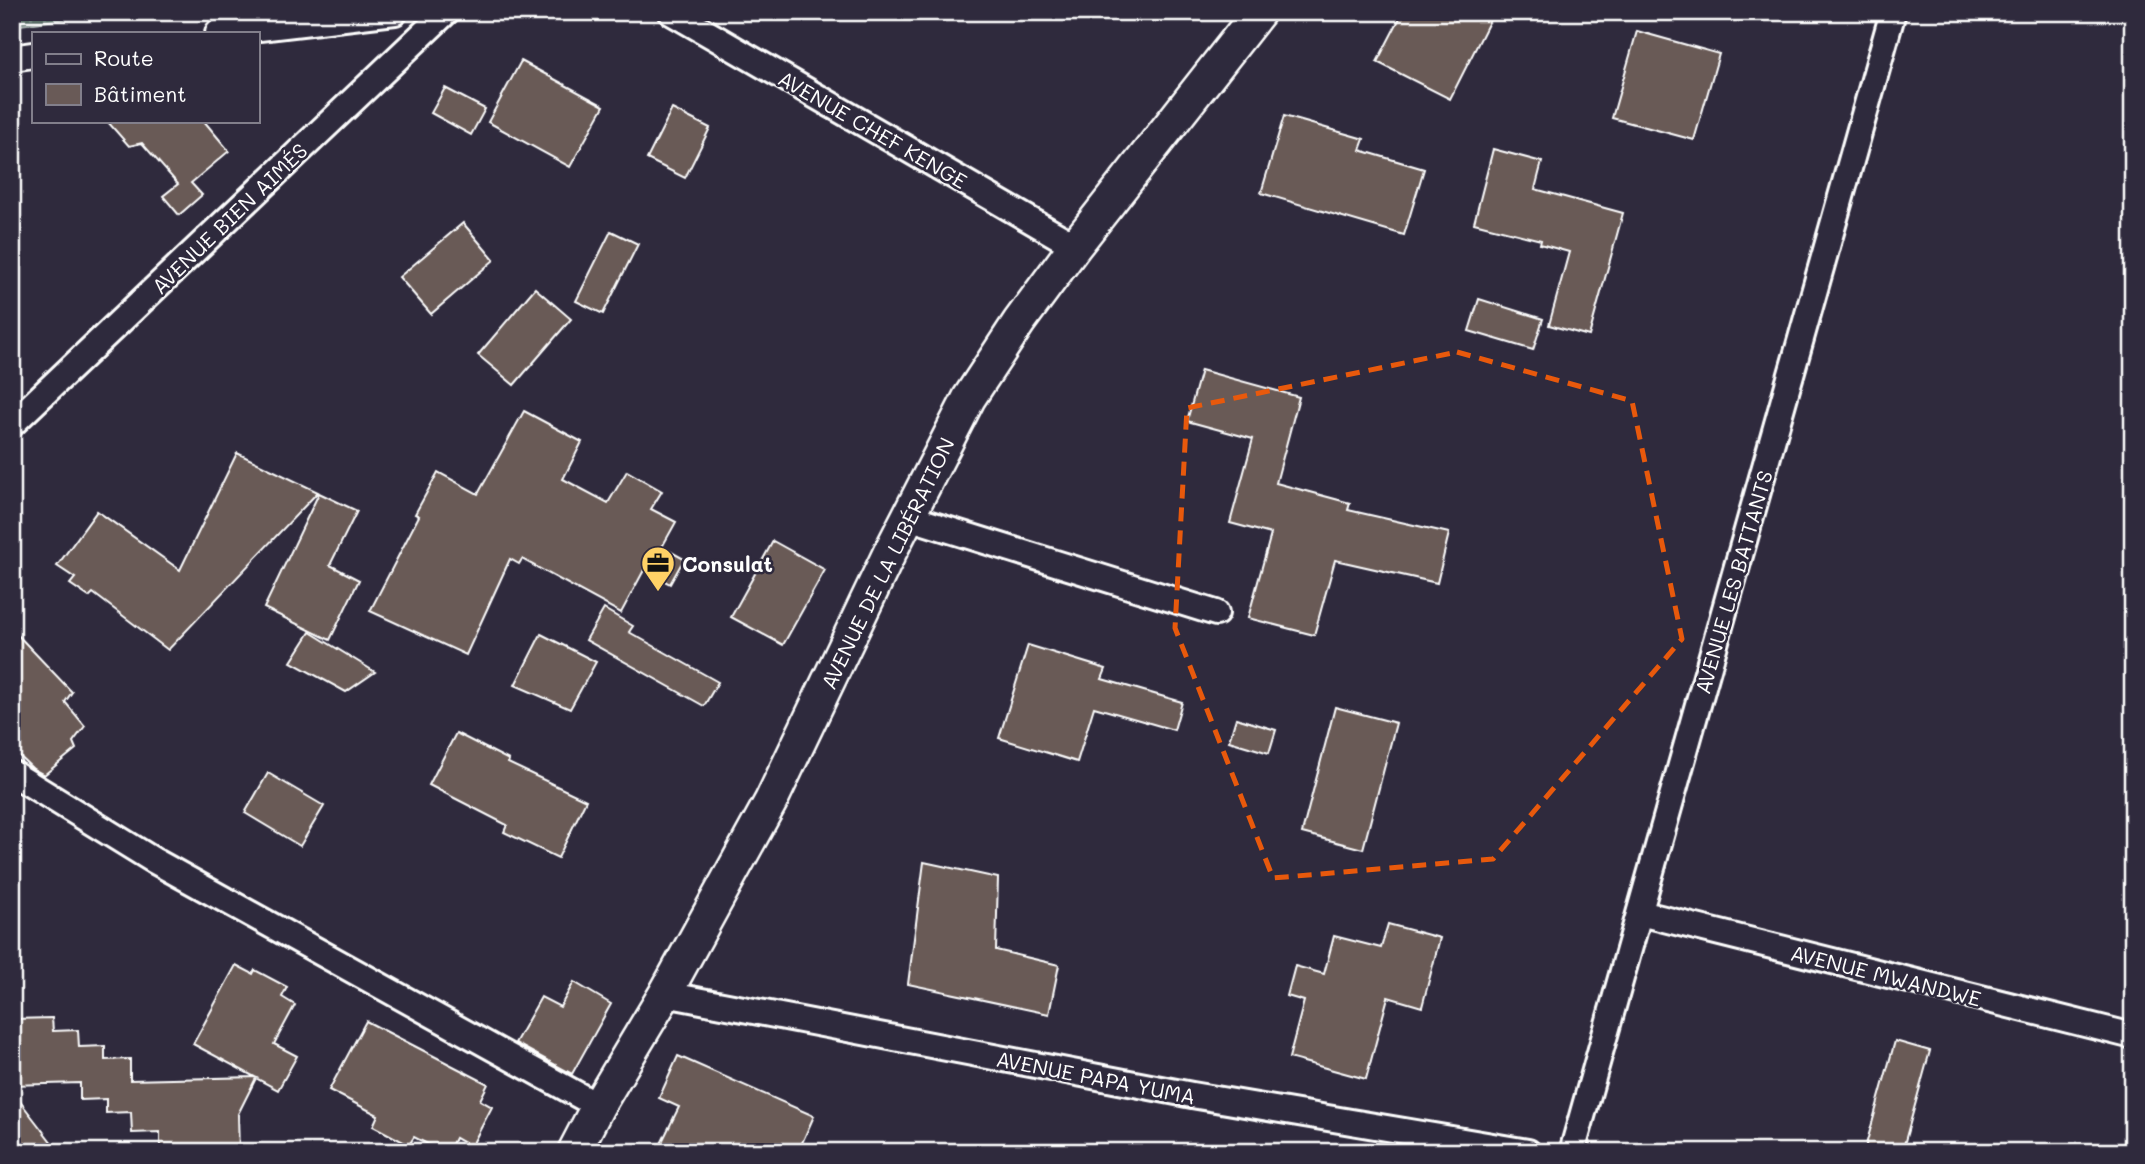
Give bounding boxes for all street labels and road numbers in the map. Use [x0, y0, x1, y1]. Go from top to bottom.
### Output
street label: AVENUE CHEF KENGE [774, 64, 972, 194]
street label: AVENUE BIEN AIMÉS [146, 137, 312, 299]
street label: AVENUE DE LA LIBÉRATION [814, 433, 960, 693]
street label: AVENUE LES BATTANTS [1688, 467, 1778, 697]
street label: AVENUE MWANDWE [1788, 938, 1984, 1012]
street label: AVENUE PAPA YUMA [994, 1044, 1198, 1110]

